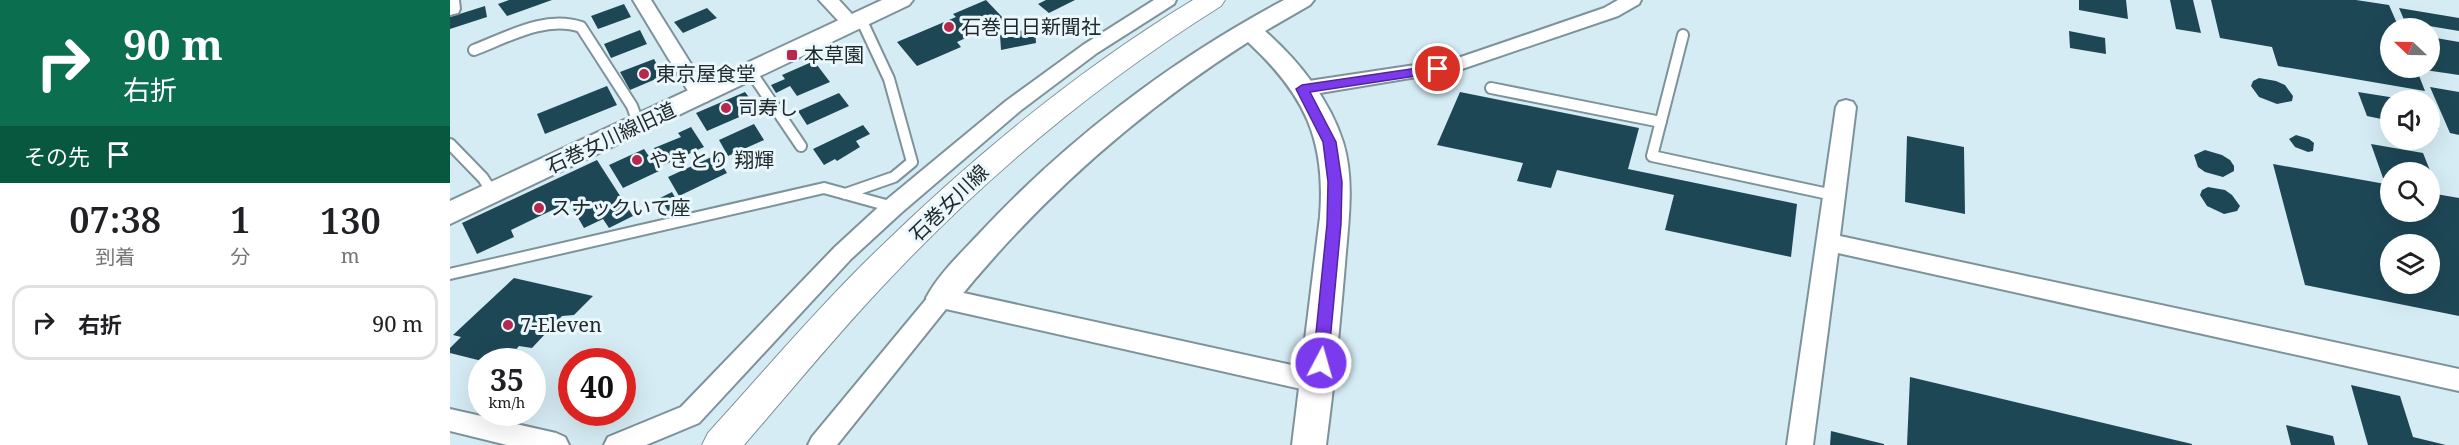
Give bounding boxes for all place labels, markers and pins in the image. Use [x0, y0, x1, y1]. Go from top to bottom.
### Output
place label: 石巻日日新聞社 [961, 13, 1101, 40]
marker: 石巻日日新聞社 [942, 20, 956, 34]
place label: 本草園 [804, 41, 864, 68]
pin [1412, 43, 1463, 94]
marker: 本草園 [785, 48, 799, 62]
place label: 東京屋食堂 [656, 60, 756, 87]
marker: 東京屋食堂 [637, 67, 651, 81]
place label: 司寿し [738, 94, 798, 121]
marker: 司寿し [719, 101, 733, 115]
place label: やきとり 翔輝 [649, 146, 774, 173]
marker: やきとり 翔輝 [630, 153, 644, 167]
place label: スナックいて座 [551, 194, 690, 221]
marker: スナックいて座 [532, 201, 546, 215]
place label: 7-Eleven [520, 311, 602, 338]
marker: 7-Eleven [501, 318, 515, 332]

